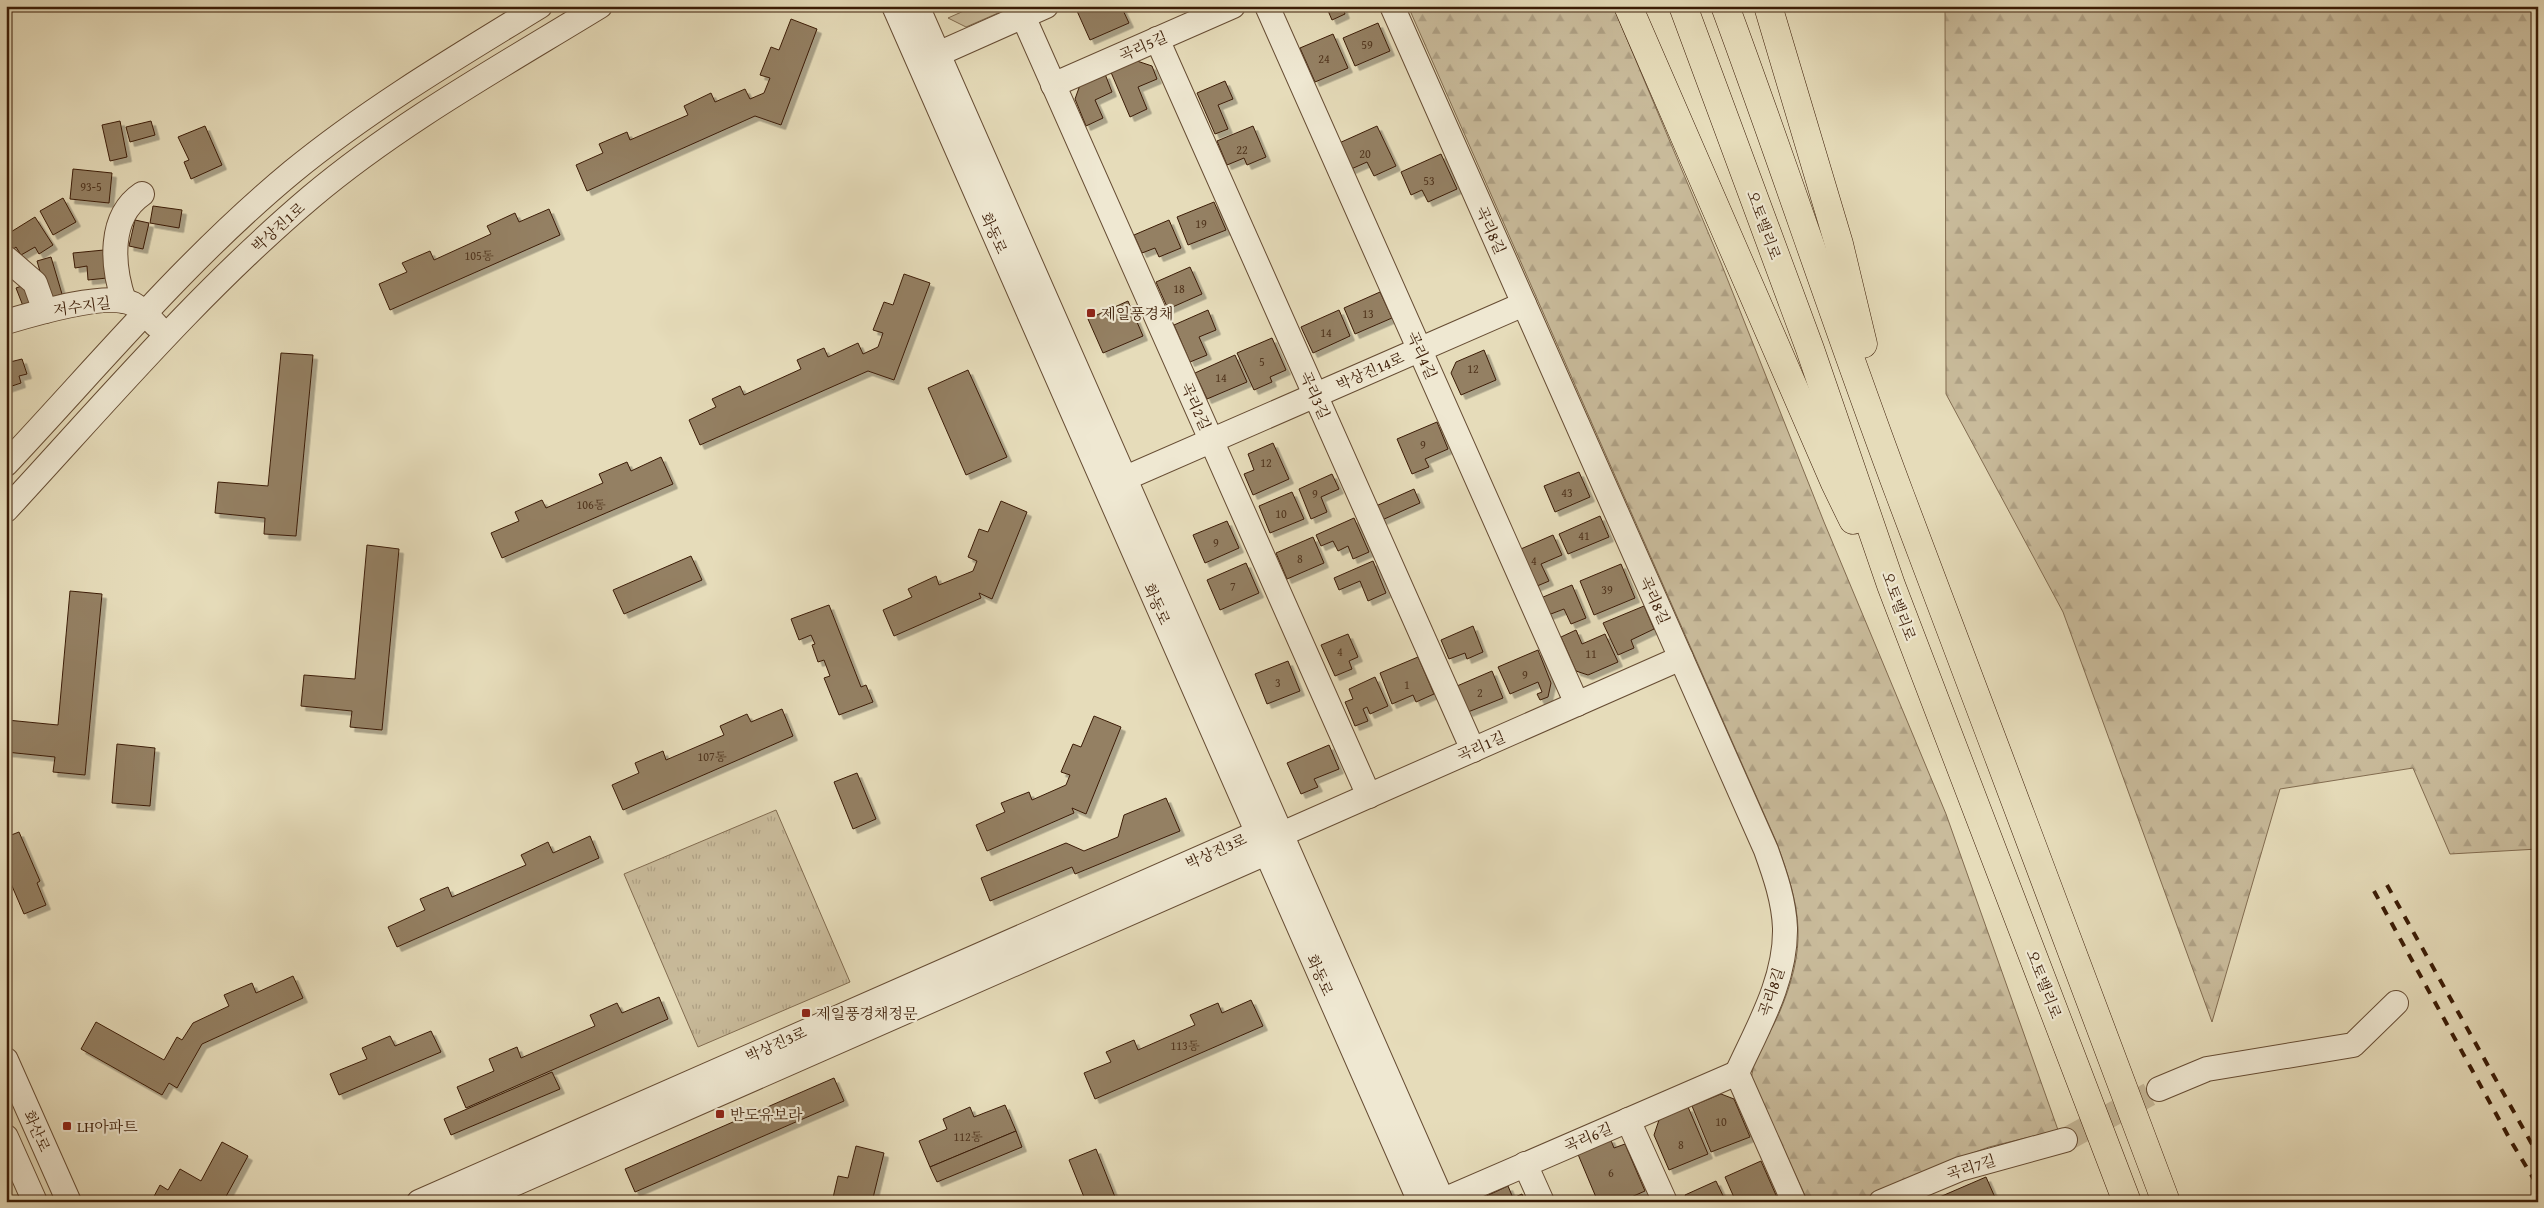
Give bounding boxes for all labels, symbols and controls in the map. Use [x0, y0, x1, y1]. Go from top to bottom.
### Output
street label: 곡리5길 [1116, 26, 1170, 66]
house number: 59 [1361, 36, 1373, 53]
house number: 24 [1318, 50, 1330, 67]
house number: 22 [1236, 141, 1248, 158]
house number: 20 [1359, 145, 1371, 162]
house number: 53 [1423, 172, 1435, 189]
house number: 93-5 [80, 178, 102, 195]
street label: 오토밸리로 [1742, 187, 1786, 263]
street label: 박상진1로 [247, 197, 310, 257]
street label: 곡리8길 [1471, 203, 1511, 257]
street label: 화동로 [976, 209, 1013, 258]
house number: 19 [1195, 215, 1207, 232]
house number: 105동 [465, 247, 494, 264]
house number: 18 [1173, 280, 1185, 297]
street label: 저수지길 [52, 292, 112, 320]
place label: 제일풍경채 [1101, 303, 1173, 324]
house number: 13 [1362, 305, 1374, 322]
marker: 제일풍경채 [1085, 307, 1097, 319]
house number: 14 [1320, 324, 1332, 341]
street label: 곡리4길 [1402, 328, 1442, 382]
street label: 박상진14로 [1333, 346, 1408, 395]
house number: 5 [1259, 353, 1265, 370]
house number: 12 [1467, 360, 1479, 377]
street label: 곡리3길 [1295, 368, 1335, 422]
house number: 14 [1215, 369, 1227, 386]
street label: 곡리2길 [1176, 379, 1216, 433]
house number: 9 [1420, 436, 1426, 453]
house number: 12 [1260, 454, 1272, 471]
house number: 43 [1561, 484, 1573, 501]
house number: 9 [1312, 485, 1318, 502]
house number: 106동 [577, 496, 606, 513]
house number: 10 [1275, 505, 1287, 522]
house number: 41 [1578, 527, 1590, 544]
house number: 9 [1213, 534, 1219, 551]
house number: 8 [1297, 550, 1303, 567]
house number: 4 [1531, 552, 1537, 569]
street label: 오토밸리로 [1877, 568, 1921, 644]
street label: 곡리8길 [1635, 573, 1675, 627]
house number: 7 [1230, 578, 1236, 595]
street label: 화동로 [1139, 580, 1176, 629]
house number: 39 [1601, 581, 1613, 598]
house number: 4 [1337, 643, 1343, 660]
house number: 11 [1585, 645, 1597, 662]
house number: 9 [1522, 666, 1528, 683]
house number: 3 [1275, 674, 1281, 691]
house number: 1 [1404, 676, 1410, 693]
house number: 2 [1477, 684, 1483, 701]
street label: 곡리1길 [1454, 726, 1508, 766]
house number: 107동 [698, 748, 727, 765]
street label: 박상진3로 [1182, 828, 1251, 874]
street label: 오토밸리로 [2021, 946, 2067, 1022]
street label: 화동로 [1302, 951, 1339, 1000]
street label: 곡리8길 [1753, 965, 1789, 1019]
place label: 제일풍경채정문 [816, 1003, 918, 1024]
marker: 제일풍경채정문 [800, 1007, 812, 1019]
street label: 박상진3로 [742, 1021, 811, 1067]
house number: 113동 [1171, 1037, 1200, 1054]
place label: 반도유보라 [730, 1104, 803, 1125]
street label: 화산로 [19, 1107, 56, 1156]
marker: 반도유보라 [714, 1108, 726, 1120]
house number: 10 [1715, 1113, 1727, 1130]
place label: LH아파트 [77, 1116, 138, 1137]
street label: 곡리6길 [1561, 1117, 1615, 1157]
marker: LH아파트 [61, 1120, 73, 1132]
house number: 112동 [954, 1128, 983, 1145]
house number: 8 [1678, 1136, 1684, 1153]
street label: 곡리7길 [1944, 1149, 1998, 1185]
house number: 6 [1608, 1164, 1614, 1181]

